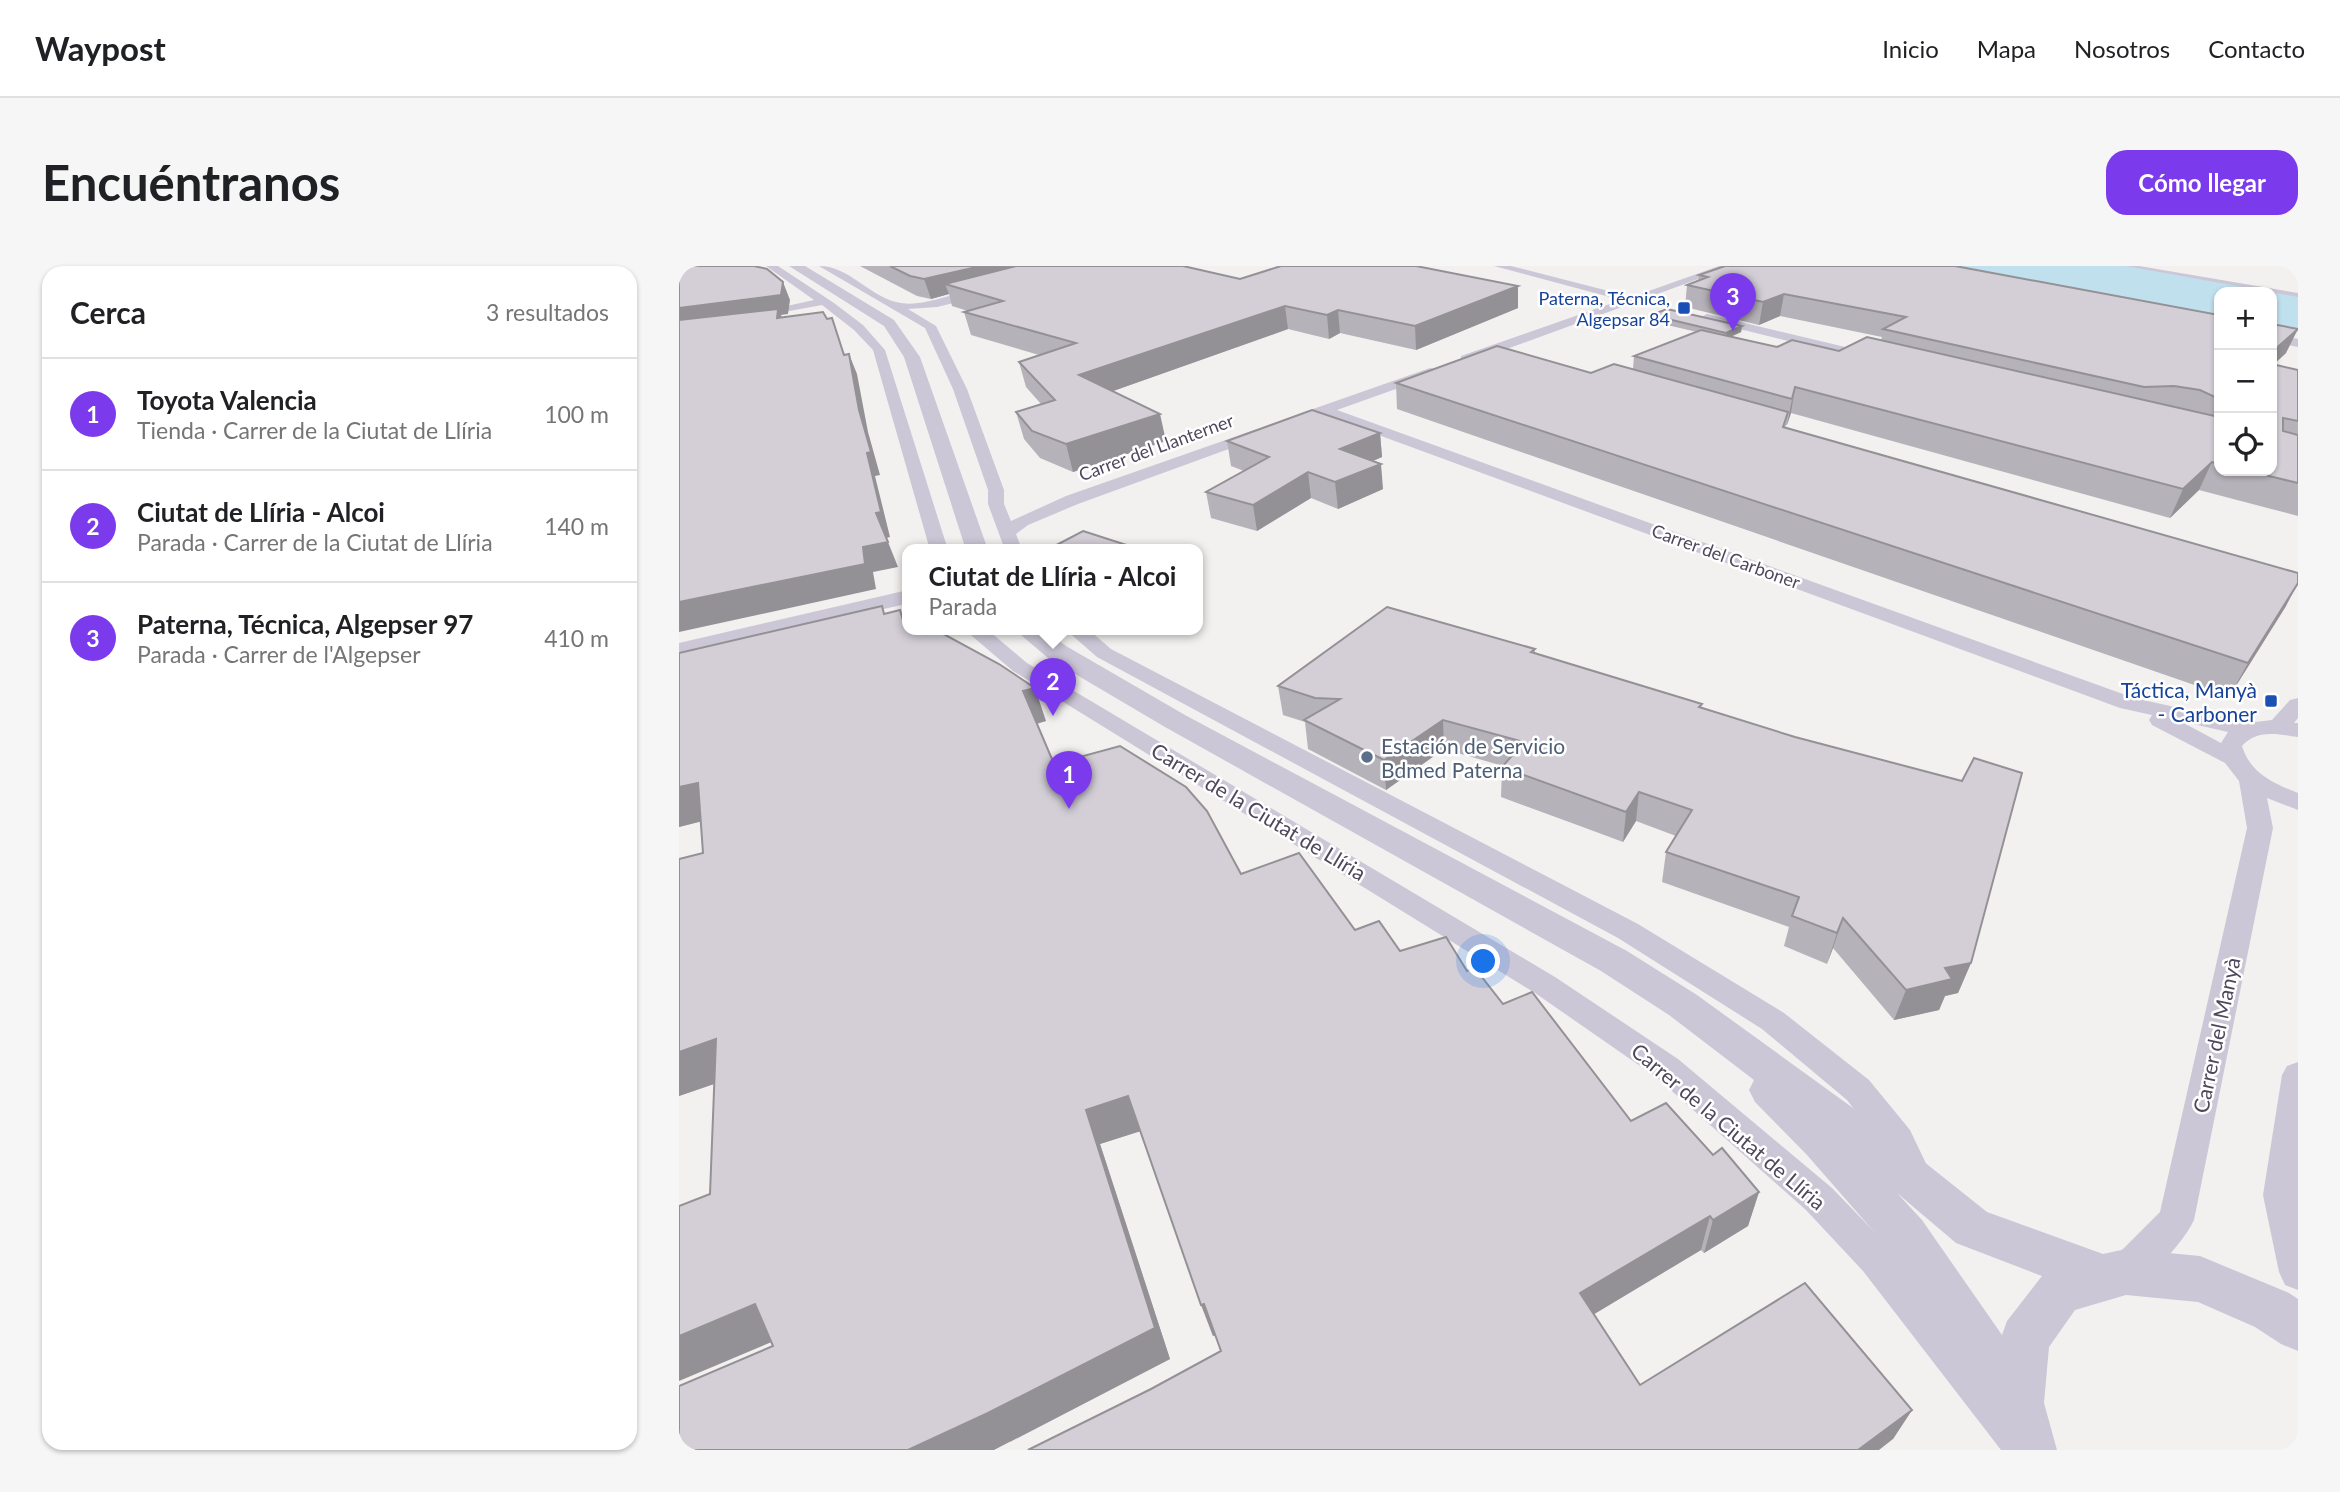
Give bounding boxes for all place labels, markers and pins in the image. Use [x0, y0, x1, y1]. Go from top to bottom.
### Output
pin: 3 [1710, 273, 1756, 331]
place label: Paterna, Técnica, Algepsar 84 [1539, 287, 1670, 330]
marker: Paterna, Técnica, Algepsar 84 [1676, 300, 1692, 316]
pin: 2 [1030, 658, 1076, 716]
place label: Táctica, Manyà - Carboner [2121, 677, 2257, 726]
marker: Táctica, Manyà - Carboner [2263, 693, 2279, 709]
place label: Estación de Servicio Bdmed Paterna [1381, 733, 1565, 782]
marker: Estación de Servicio Bdmed Paterna [1359, 749, 1375, 765]
pin: 1 [1046, 751, 1092, 809]

